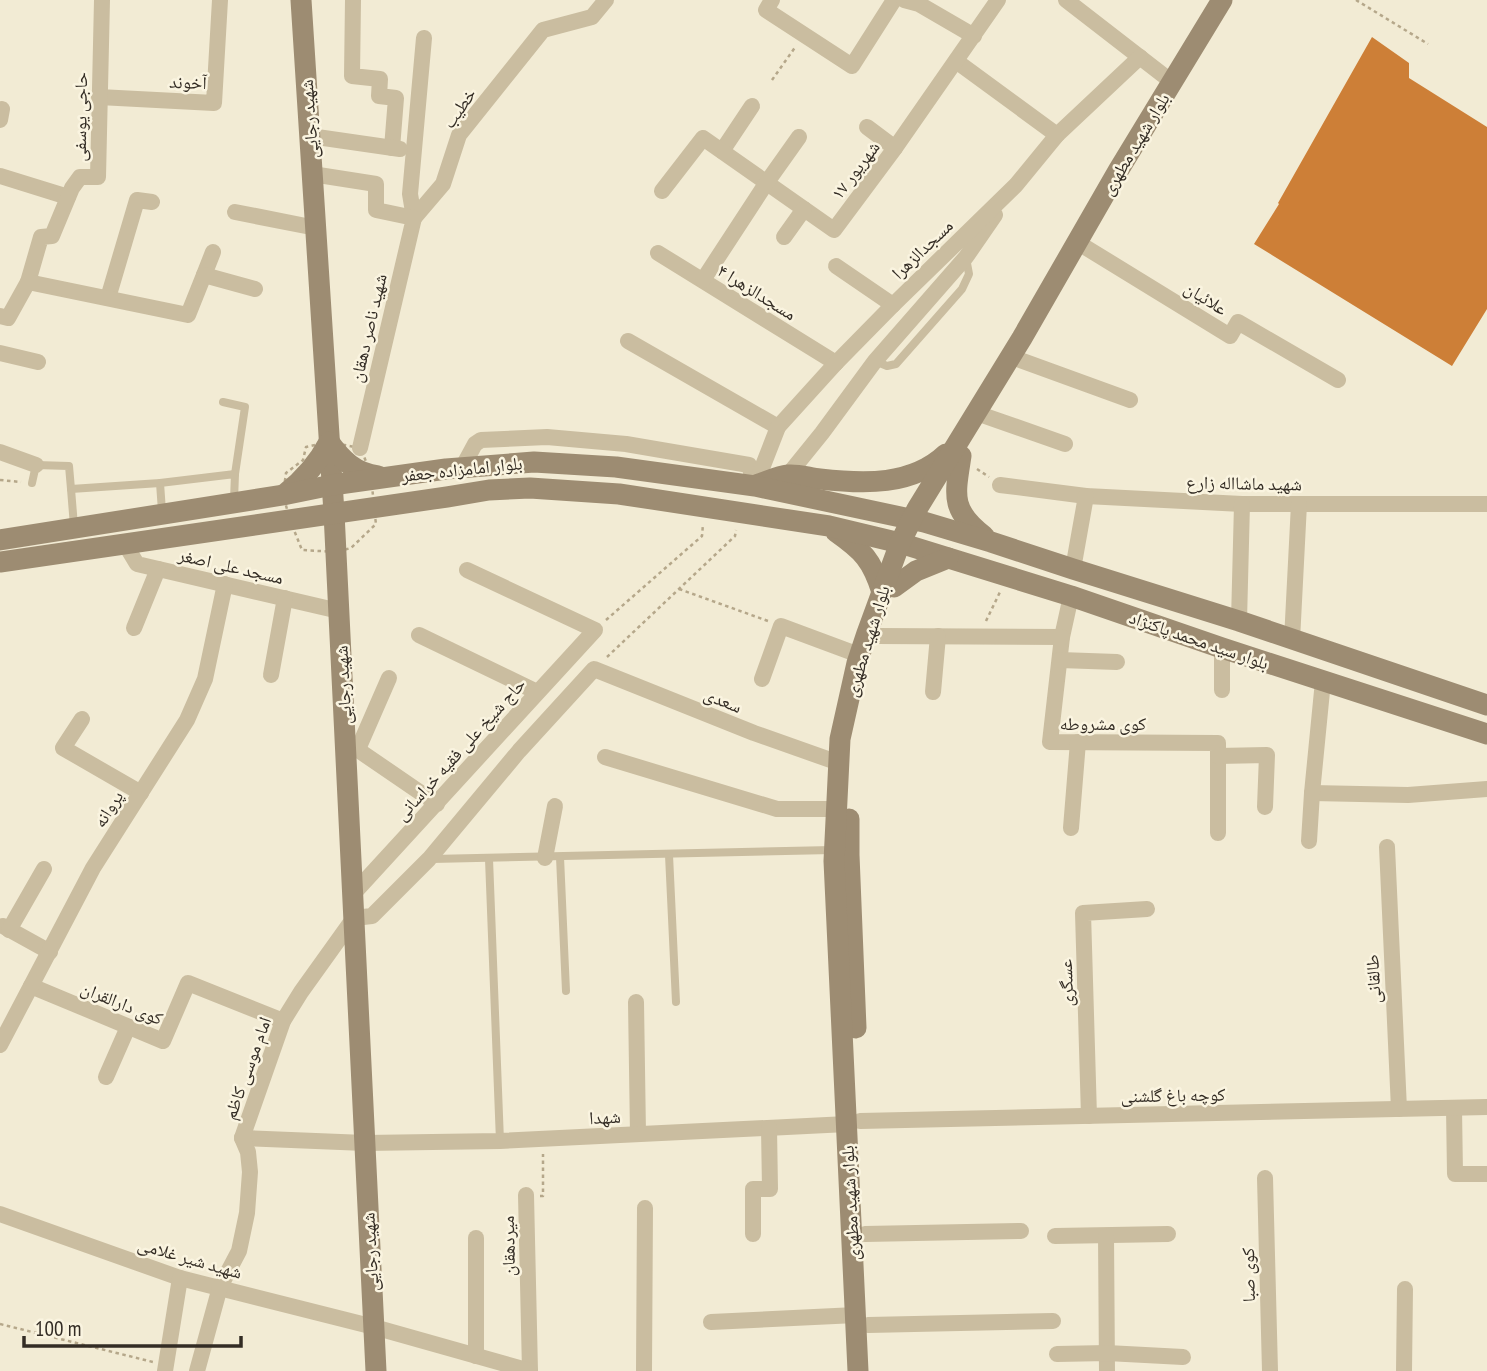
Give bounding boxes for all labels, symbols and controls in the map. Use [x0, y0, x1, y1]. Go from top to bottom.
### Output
street label: آخوند [169, 70, 208, 94]
street label: حاجی یوسفی [68, 72, 92, 162]
street label: شهید رجایی [295, 79, 323, 159]
street label: خطیب [437, 83, 481, 133]
street label: بلوار شهید مطهری [1095, 89, 1175, 199]
street label: ۱۷ شهریور [825, 136, 885, 204]
street label: مسجدالزهرا [886, 214, 958, 284]
street label: مسجدالزهرا ۴ [713, 259, 801, 325]
street label: شهید ناصر دهقان [344, 271, 392, 385]
street label: علائیان [1180, 276, 1232, 320]
street label: بلوار امامزاده جعفر [399, 451, 524, 487]
street label: شهید ماشااله زارع [1186, 470, 1302, 496]
street label: مسجد علی اصغر [175, 542, 286, 589]
street label: بلوار شهید مطهری [839, 583, 895, 699]
street label: بلوار سید محمد پاکنژاد [1126, 605, 1272, 675]
street label: شهید رجایی [329, 645, 357, 725]
street label: حاج شیخ علی فقیه خراسانی [390, 673, 531, 826]
street label: سعدی [701, 682, 745, 718]
street label: کوی مشروطه [1060, 712, 1147, 735]
street label: پروانه [88, 786, 128, 832]
street label: طالقانی [1360, 954, 1386, 1004]
street label: عسگری [1054, 959, 1078, 1007]
street label: کوی دارالقران [78, 976, 167, 1030]
street label: امام موسی کاظم [218, 1013, 277, 1123]
street label: کوچه باغ گلشنی [1120, 1083, 1226, 1107]
street label: شهدا [589, 1105, 621, 1129]
street label: بلوار شهید مطهری [836, 1145, 864, 1261]
street label: شهید رجایی [356, 1212, 384, 1292]
street label: میردهقان [496, 1215, 520, 1277]
street label: شهید شیر غلامی [135, 1232, 245, 1284]
street label: کوی صبا [1236, 1247, 1260, 1303]
scale bar [24, 1304, 242, 1348]
text: 100 m [35, 1315, 81, 1342]

